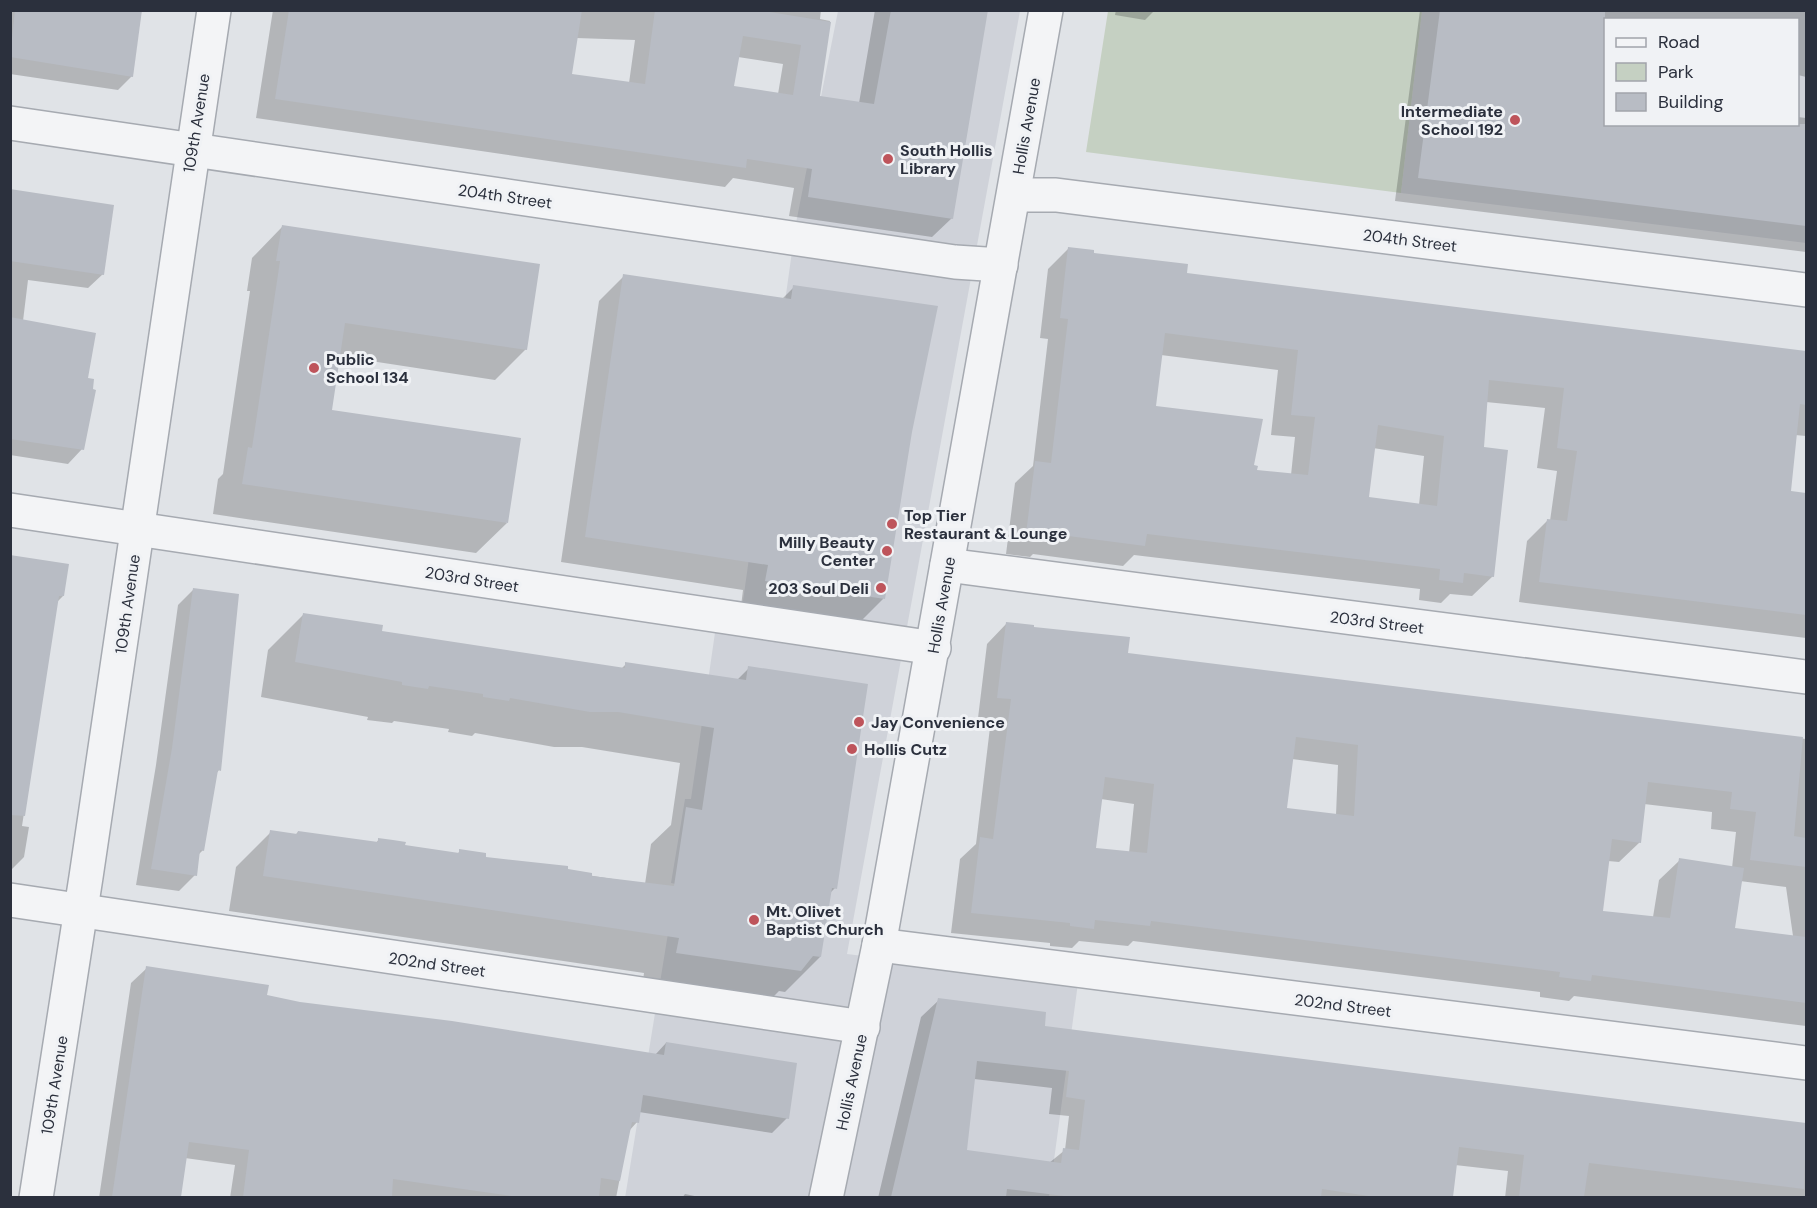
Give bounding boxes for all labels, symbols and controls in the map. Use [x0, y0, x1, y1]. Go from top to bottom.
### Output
legend [1604, 18, 1799, 126]
text: Road [1658, 30, 1700, 54]
text: Park [1658, 60, 1694, 84]
street label: 109th Avenue [178, 72, 215, 174]
street label: Hollis Avenue [1008, 76, 1045, 176]
text: Building [1658, 90, 1723, 114]
place label: Intermediate School 192 [1401, 101, 1503, 140]
marker: Intermediate School 192 [1508, 113, 1522, 127]
place label: South Hollis Library [900, 140, 992, 179]
marker: South Hollis Library [881, 152, 895, 166]
street label: 204th Street [457, 180, 553, 213]
street label: 204th Street [1362, 224, 1458, 257]
place label: Public School 134 [326, 349, 409, 388]
marker: Public School 134 [307, 361, 321, 375]
place label: Top Tier Restaurant & Lounge [904, 505, 1067, 544]
marker: Top Tier Restaurant & Lounge [885, 517, 899, 531]
place label: Milly Beauty Center [779, 532, 875, 571]
marker: Milly Beauty Center [880, 544, 894, 558]
street label: 109th Avenue [110, 553, 145, 655]
street label: Hollis Avenue [923, 555, 960, 655]
street label: 203rd Street [424, 562, 520, 597]
place label: 203 Soul Deli [768, 578, 869, 599]
marker: 203 Soul Deli [874, 581, 888, 595]
street label: 203rd Street [1329, 606, 1425, 639]
place label: Jay Convenience [871, 712, 1005, 733]
marker: Jay Convenience [852, 715, 866, 729]
place label: Hollis Cutz [864, 739, 947, 760]
marker: Hollis Cutz [845, 742, 859, 756]
place label: Mt. Olivet Baptist Church [766, 901, 884, 940]
marker: Mt. Olivet Baptist Church [747, 913, 761, 927]
street label: 202nd Street [387, 947, 487, 982]
street label: 202nd Street [1293, 989, 1393, 1022]
street label: Hollis Avenue [831, 1032, 872, 1132]
street label: 109th Avenue [36, 1034, 73, 1136]

